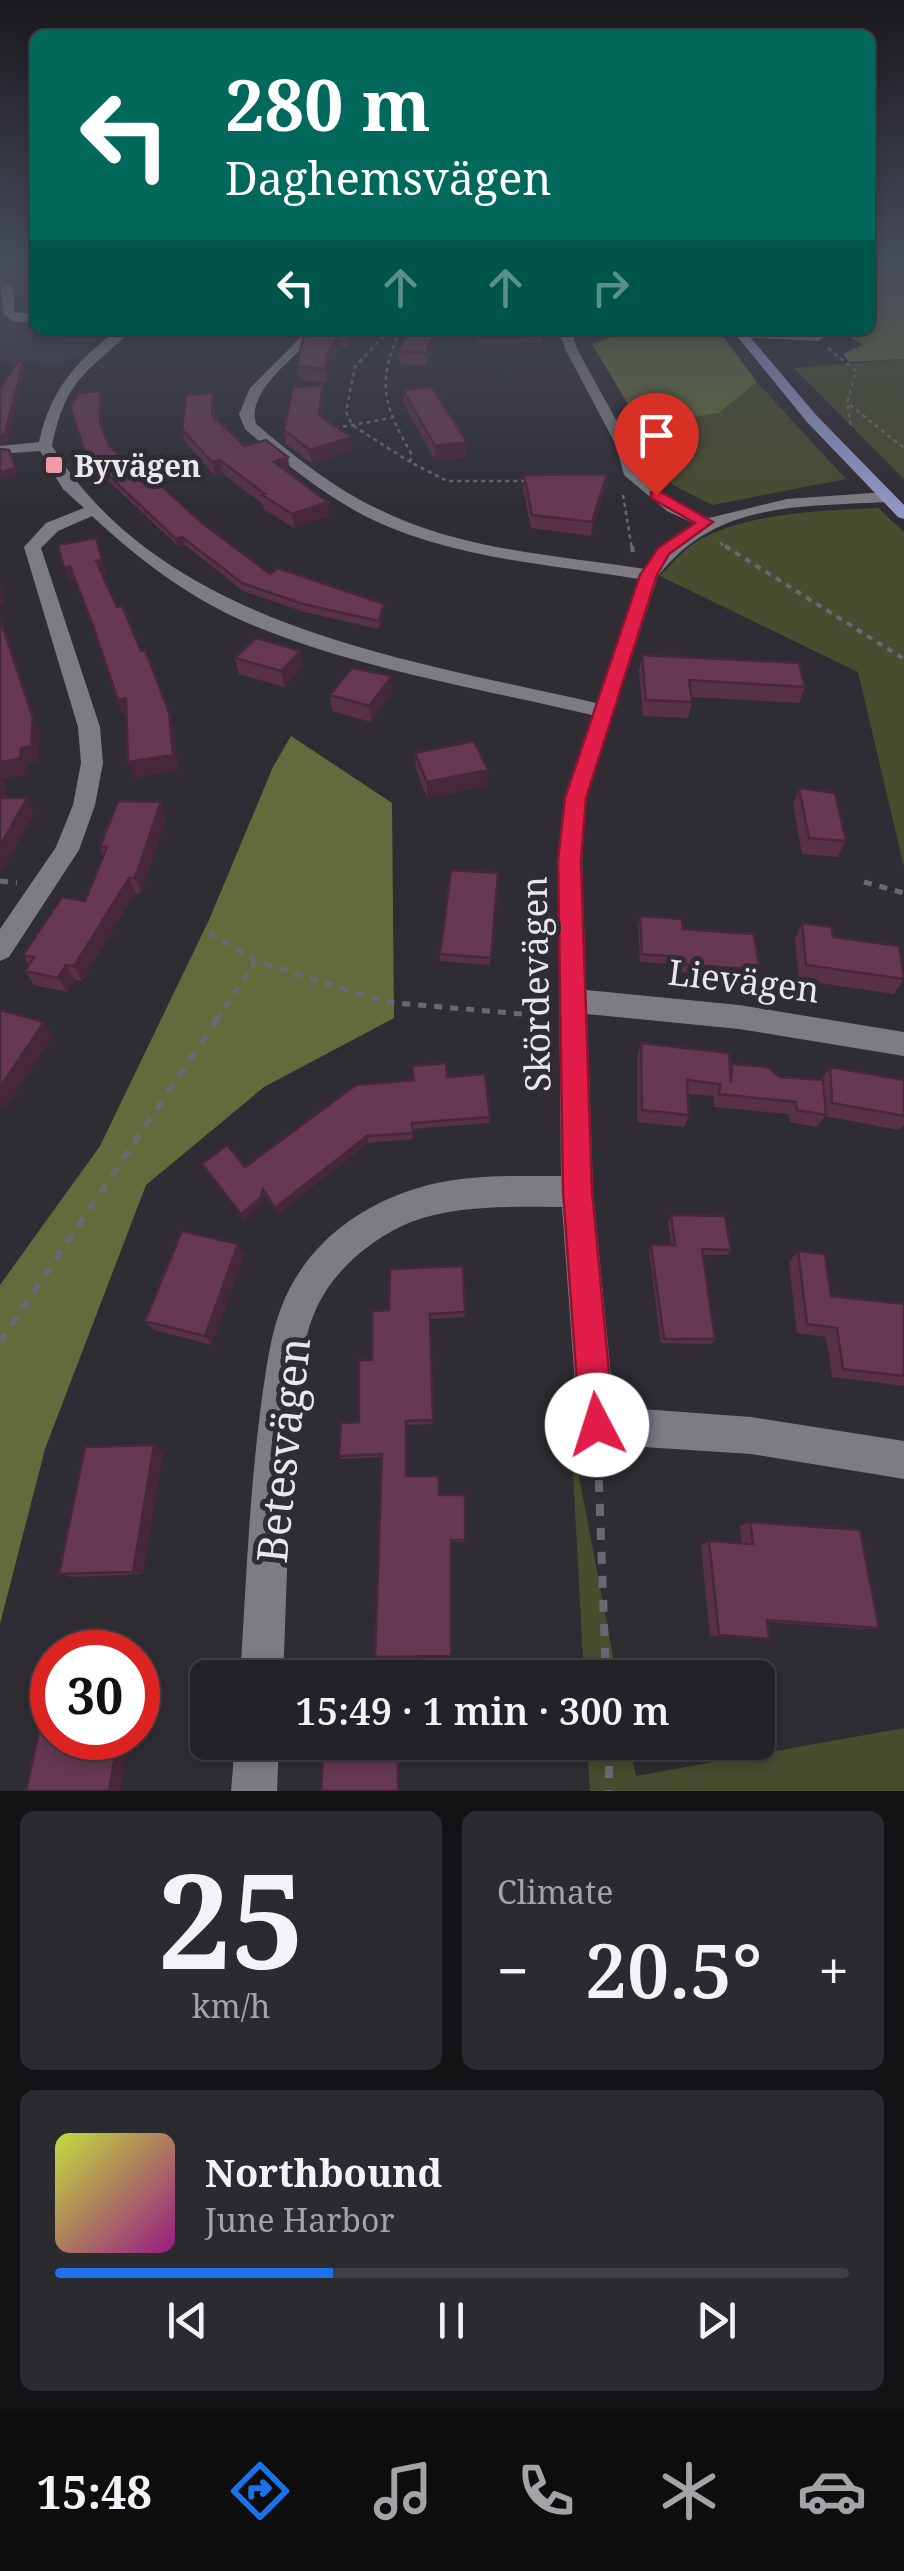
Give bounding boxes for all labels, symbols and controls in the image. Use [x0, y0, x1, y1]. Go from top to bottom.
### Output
text: 280 m [225, 56, 431, 152]
icon: left [60, 70, 190, 200]
text: Daghemsvägen [225, 147, 551, 208]
icon: left [268, 260, 323, 315]
icon: ahead [373, 260, 428, 315]
icon: ahead [478, 260, 533, 315]
icon: right [583, 260, 638, 315]
pin [614, 393, 699, 496]
icon: arrive [629, 408, 684, 463]
place label: Byvägen [74, 445, 201, 486]
marker: Byvägen [43, 454, 65, 476]
street label: Skördevägen [510, 876, 560, 1092]
street label: Lievägen [666, 947, 822, 1013]
street label: Betesvägen [242, 1335, 322, 1565]
position arrow [545, 1373, 649, 1477]
speed limit sign: 30 [30, 1630, 160, 1760]
text: 15:49 · 1 min · 300 m [295, 1684, 670, 1736]
text: 25 [158, 1830, 304, 2007]
text: Climate [497, 1870, 613, 1913]
text: 20.5° [585, 1918, 762, 2020]
text: − [497, 1932, 529, 2007]
text: + [818, 1932, 849, 2007]
text: km/h [192, 1984, 270, 2027]
text: Northbound [205, 2146, 442, 2198]
text: June Harbor [205, 2198, 394, 2241]
icon: previous [160, 2293, 215, 2348]
icon: pause [424, 2293, 479, 2348]
icon: next [689, 2293, 744, 2348]
icon: directions [225, 2456, 295, 2526]
icon: music [368, 2456, 438, 2526]
icon: phone [511, 2456, 581, 2526]
icon: climate [654, 2456, 724, 2526]
icon: car [797, 2456, 867, 2526]
text: 15:48 [37, 2461, 152, 2522]

